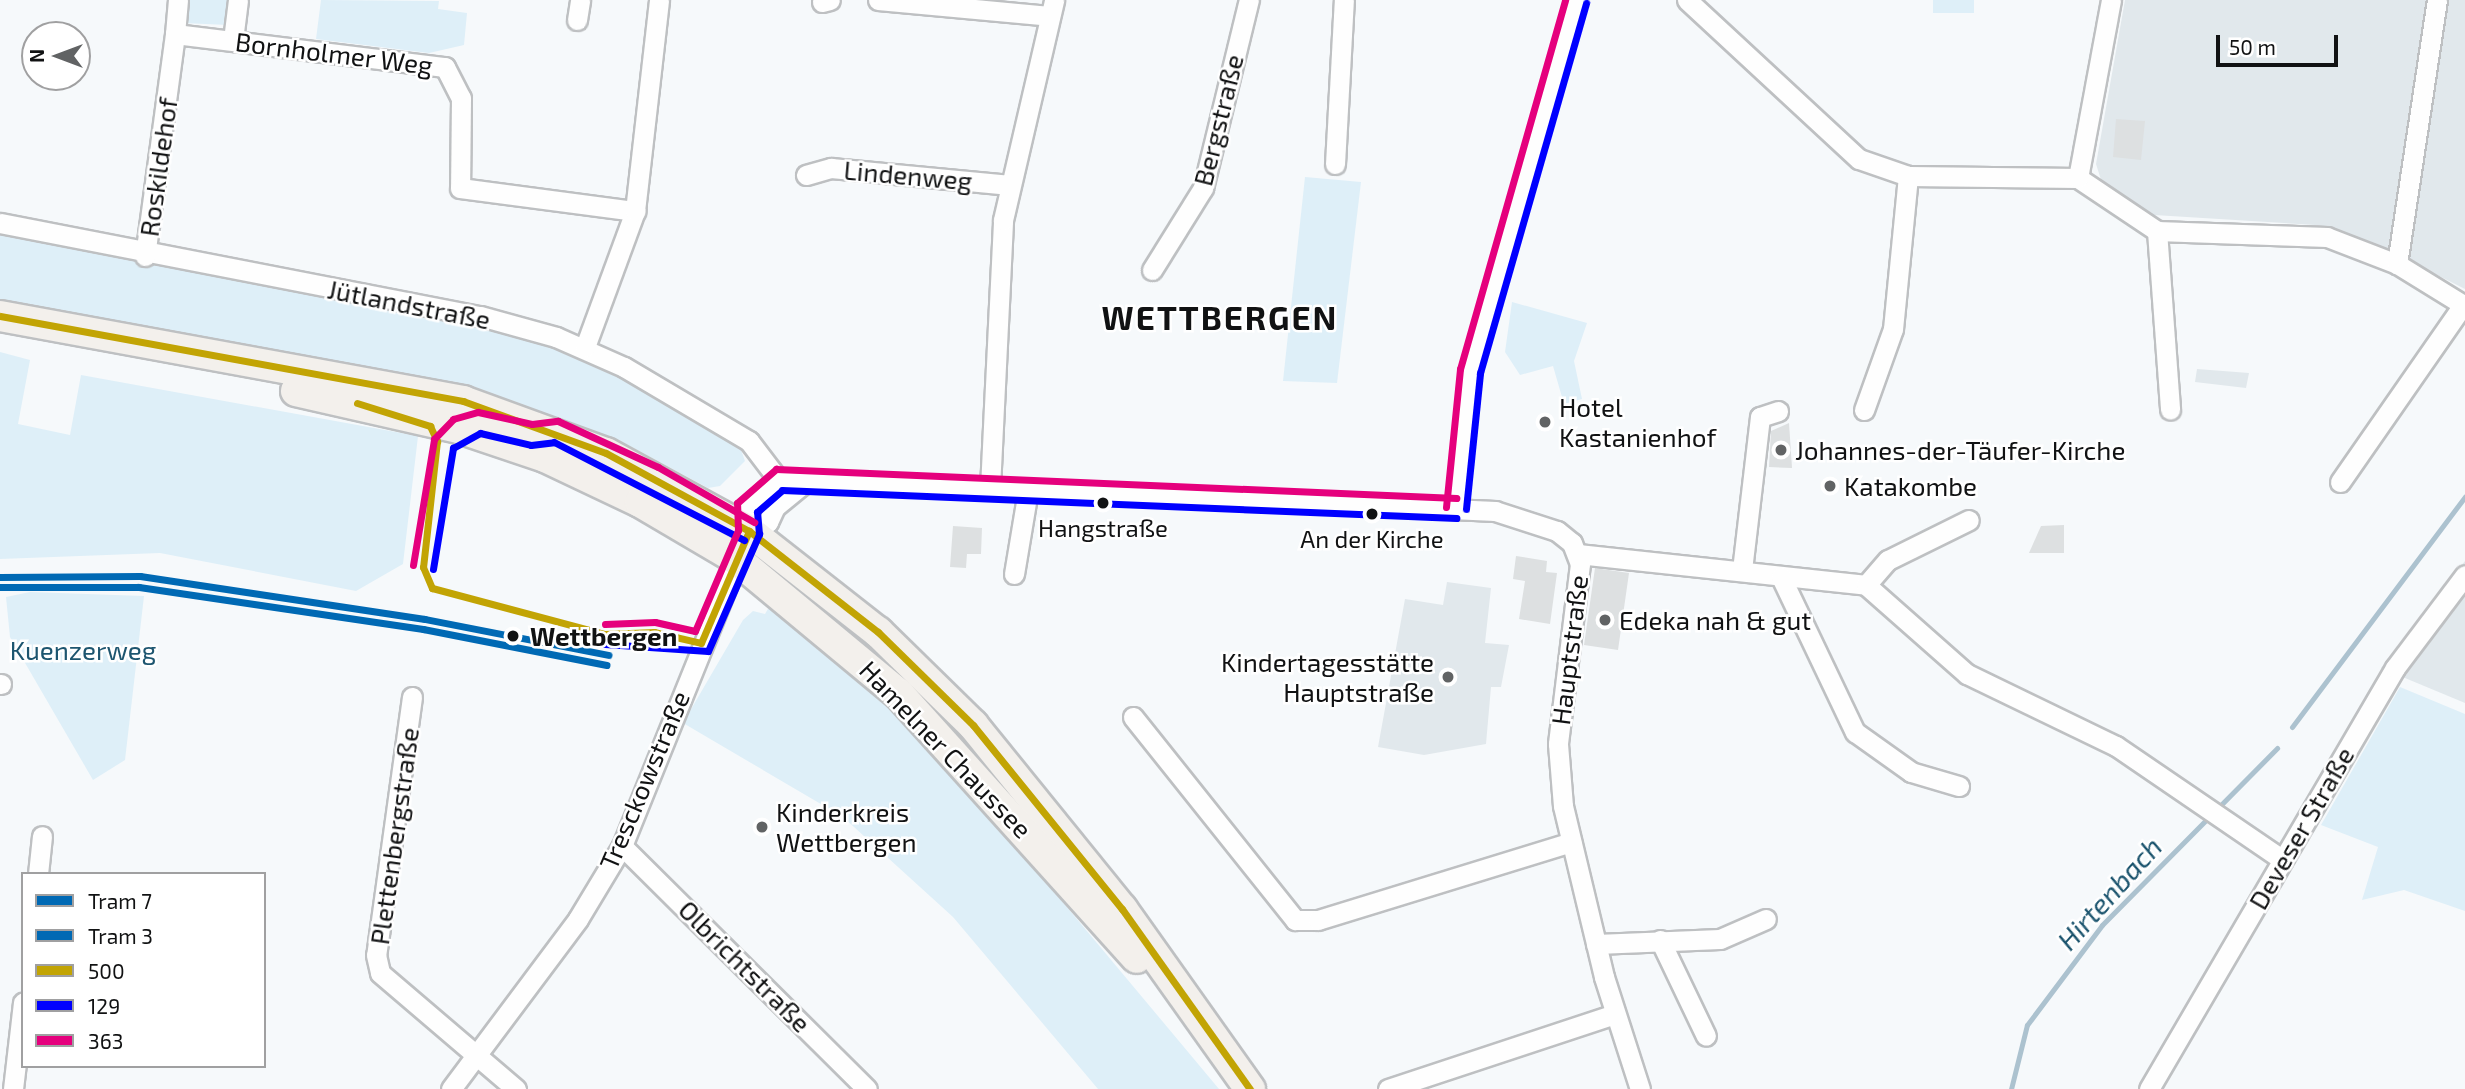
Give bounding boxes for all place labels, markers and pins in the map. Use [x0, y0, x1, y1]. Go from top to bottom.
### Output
place label: Hotel Kastanienhof [1559, 391, 1716, 452]
marker: Hotel Kastanienhof [1537, 414, 1553, 430]
place label: Johannes-der-Täufer-Kirche [1795, 434, 2125, 466]
marker: Johannes-der-Täufer-Kirche [1773, 442, 1789, 458]
place label: Katakombe [1844, 470, 1977, 502]
marker: Katakombe [1822, 478, 1838, 494]
marker: Hangstraße [1096, 496, 1110, 510]
marker: An der Kirche [1365, 507, 1379, 521]
place label: Hangstraße [1038, 514, 1168, 542]
place label: An der Kirche [1300, 525, 1444, 553]
place label: Edeka nah & gut [1619, 604, 1811, 636]
marker: Edeka nah & gut [1597, 612, 1613, 628]
place label: Wettbergen [530, 620, 677, 652]
marker: Wettbergen [502, 625, 524, 647]
place label: Kindertagesstätte Hauptstraße [1221, 646, 1434, 708]
marker: Kindertagesstätte Hauptstraße [1440, 669, 1456, 685]
place label: Kinderkreis Wettbergen [776, 796, 917, 858]
marker: Kinderkreis Wettbergen [754, 819, 770, 835]

